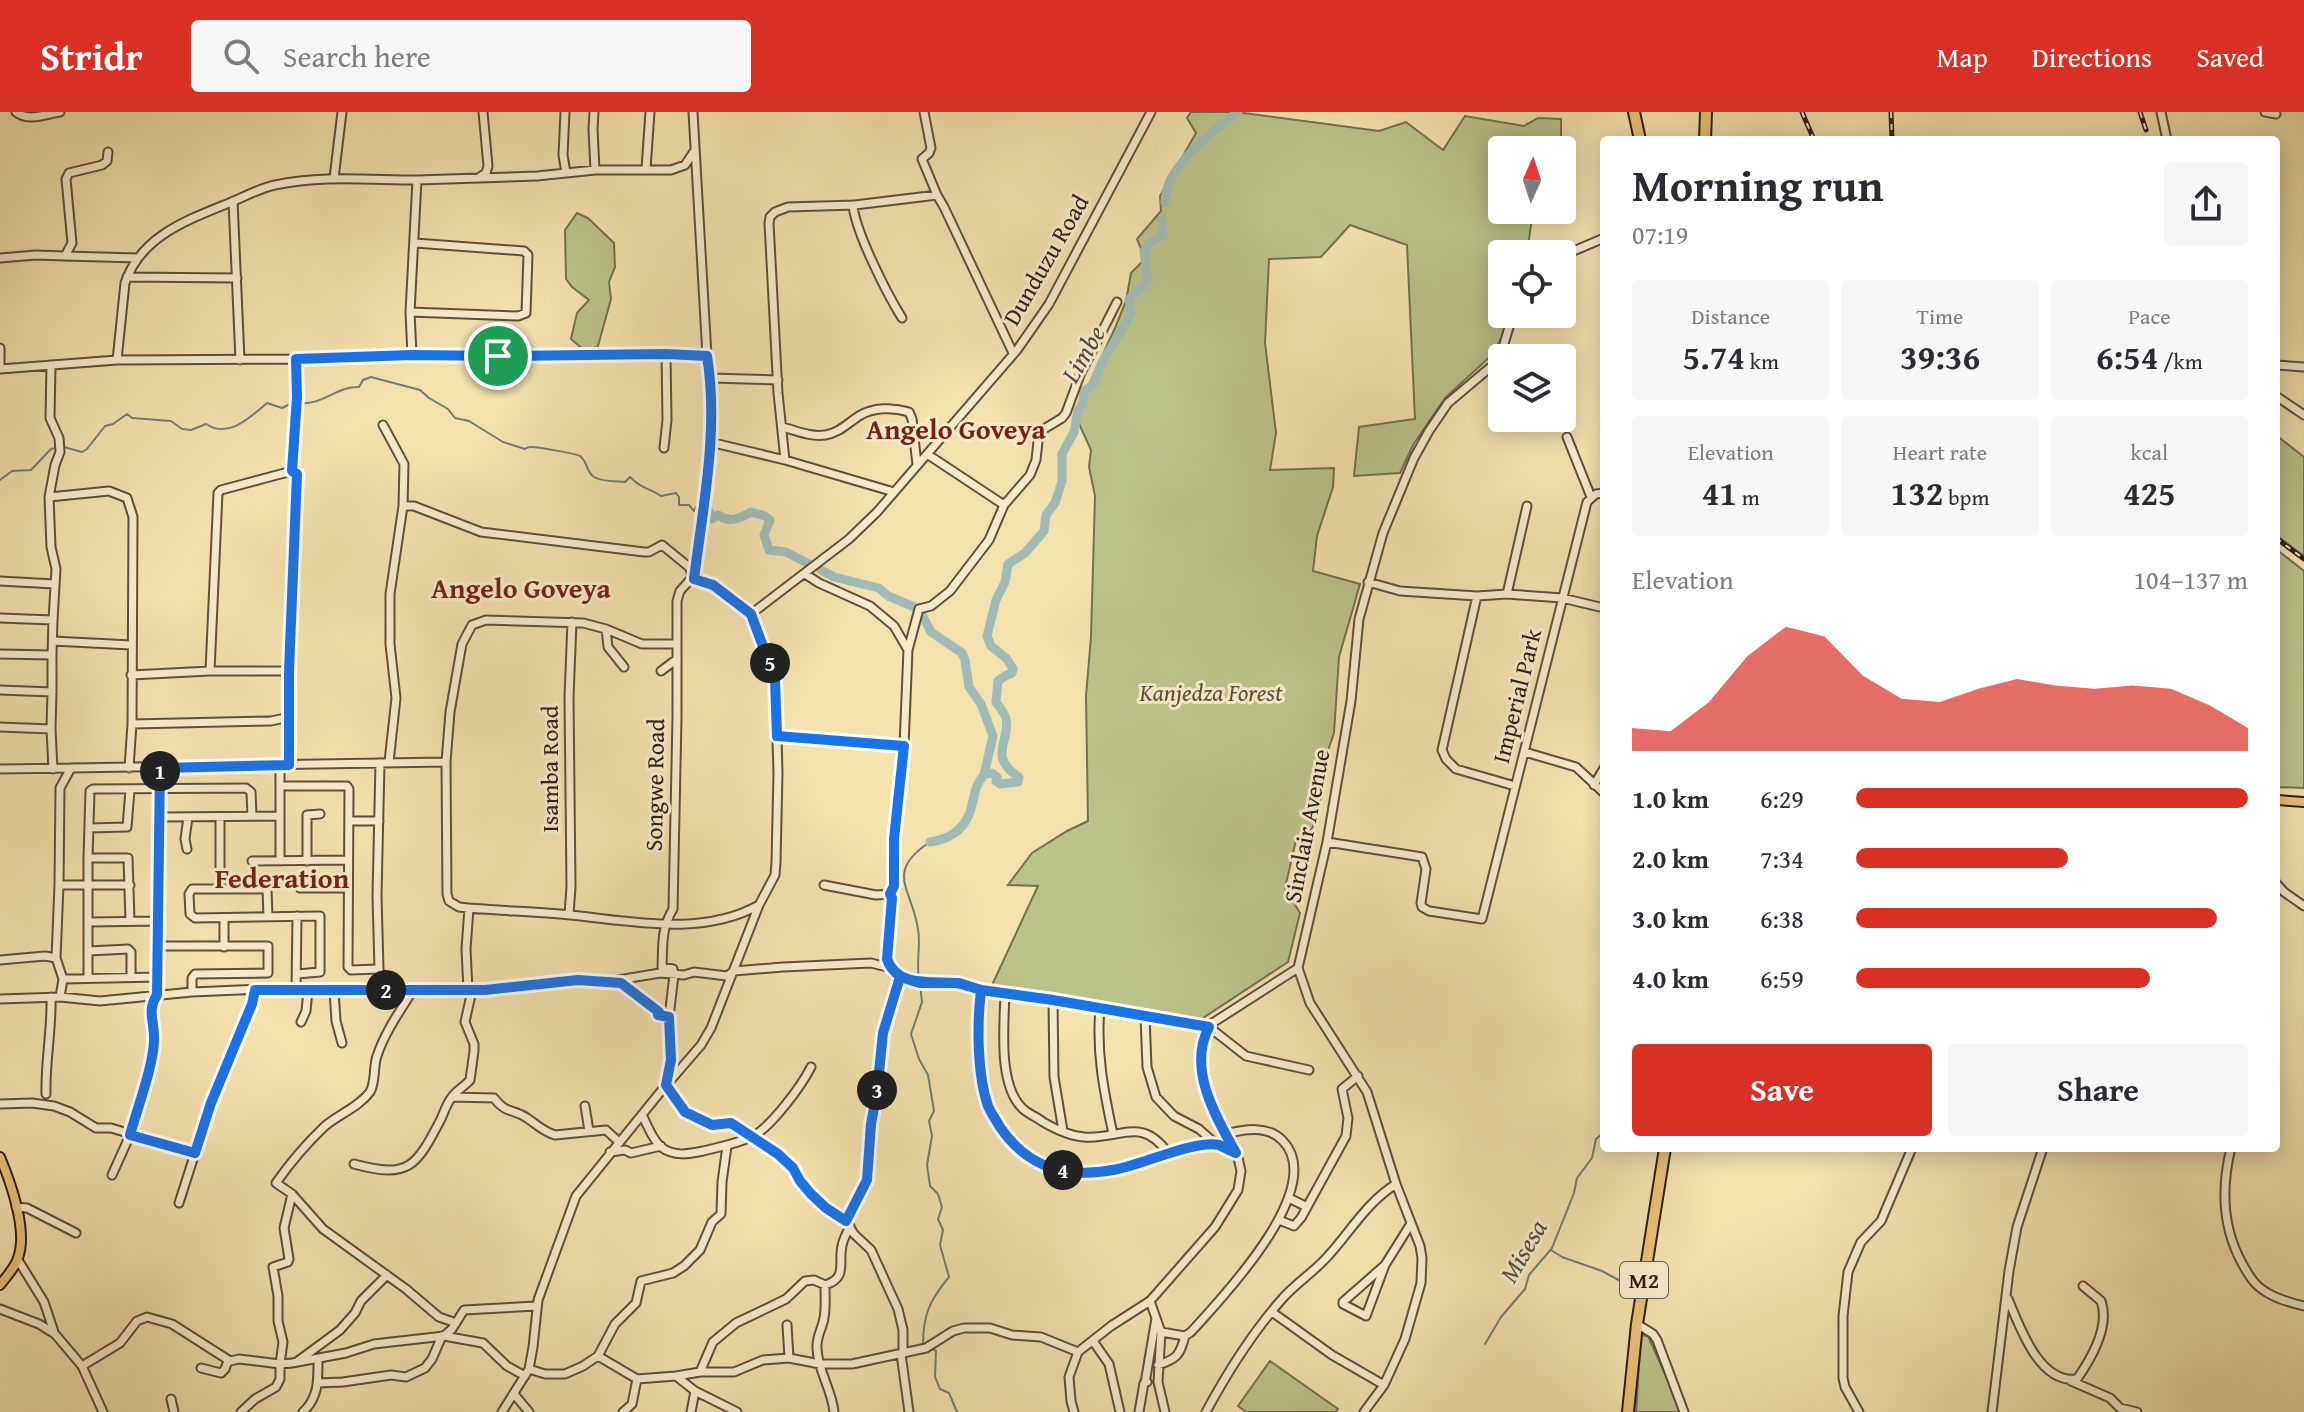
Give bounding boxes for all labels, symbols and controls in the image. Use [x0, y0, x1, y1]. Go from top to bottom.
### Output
search box [191, 20, 751, 92]
text: Stridr [40, 28, 143, 84]
icon: search [219, 34, 263, 78]
text: Search here [283, 34, 431, 78]
text: Map [1936, 36, 1988, 77]
text: Directions [2032, 36, 2152, 77]
text: Saved [2196, 36, 2264, 77]
north arrow [1488, 136, 1576, 224]
map controls [1488, 136, 1576, 432]
text: Morning run [1632, 153, 1883, 217]
button: share [2164, 162, 2248, 246]
street label: Dunduzu Road [994, 188, 1097, 332]
text: 07:19 [1632, 215, 1688, 254]
button: locate [1488, 240, 1576, 328]
text: Distance [1691, 300, 1770, 332]
text: Time [1917, 300, 1963, 332]
text: Pace [2128, 300, 2170, 332]
water label: Limbe [1050, 318, 1115, 391]
pin [464, 322, 532, 390]
text: 5.74 [1682, 332, 1745, 381]
text: 39:36 [1900, 332, 1980, 381]
text: 6:54 [2096, 332, 2158, 381]
icon: arrive [476, 334, 520, 378]
button: layers [1488, 344, 1576, 432]
text: km [1745, 345, 1779, 377]
text: /km [2158, 345, 2203, 377]
district label: Angelo Goveya [866, 408, 1047, 449]
text: Elevation [1688, 436, 1774, 468]
text: Heart rate [1893, 436, 1987, 468]
text: kcal [2131, 436, 2168, 468]
text: 41 [1702, 468, 1737, 517]
text: 132 [1891, 468, 1943, 517]
text: 425 [2123, 468, 2176, 517]
text: m [1737, 481, 1760, 513]
text: bpm [1943, 481, 1989, 513]
text: Elevation [1632, 560, 1734, 599]
text: 104–137 m [2134, 560, 2248, 599]
district label: Angelo Goveya [431, 567, 612, 608]
street label: Imperial Park [1483, 624, 1550, 767]
pin: 5 [750, 643, 790, 683]
text: 5 [764, 647, 776, 679]
park label: Kanjedza Forest [1138, 675, 1283, 710]
street label: Isamba Road [532, 705, 567, 833]
street label: Songwe Road [636, 718, 673, 852]
street label: Sinclair Avenue [1274, 746, 1339, 906]
pin: 1 [140, 751, 180, 791]
text: 1 [154, 755, 166, 787]
text: 1.0 km [1632, 779, 1709, 818]
text: 6:29 [1760, 779, 1804, 818]
text: 2.0 km [1632, 839, 1709, 878]
text: 7:34 [1760, 839, 1804, 878]
district label: Federation [215, 857, 350, 898]
text: 3.0 km [1632, 899, 1709, 938]
text: 6:38 [1760, 899, 1804, 938]
text: 4.0 km [1632, 959, 1709, 998]
text: 6:59 [1760, 959, 1804, 998]
pin: 2 [366, 970, 406, 1010]
text: 2 [380, 974, 392, 1006]
button: Save [1632, 1044, 1932, 1136]
button: Share [1948, 1044, 2248, 1136]
pin: 3 [857, 1070, 897, 1110]
text: 3 [871, 1074, 883, 1106]
pin: 4 [1043, 1150, 1083, 1190]
text: 4 [1057, 1154, 1069, 1186]
water label: Misesa [1489, 1212, 1556, 1290]
road number: M2 [1620, 1262, 1668, 1298]

